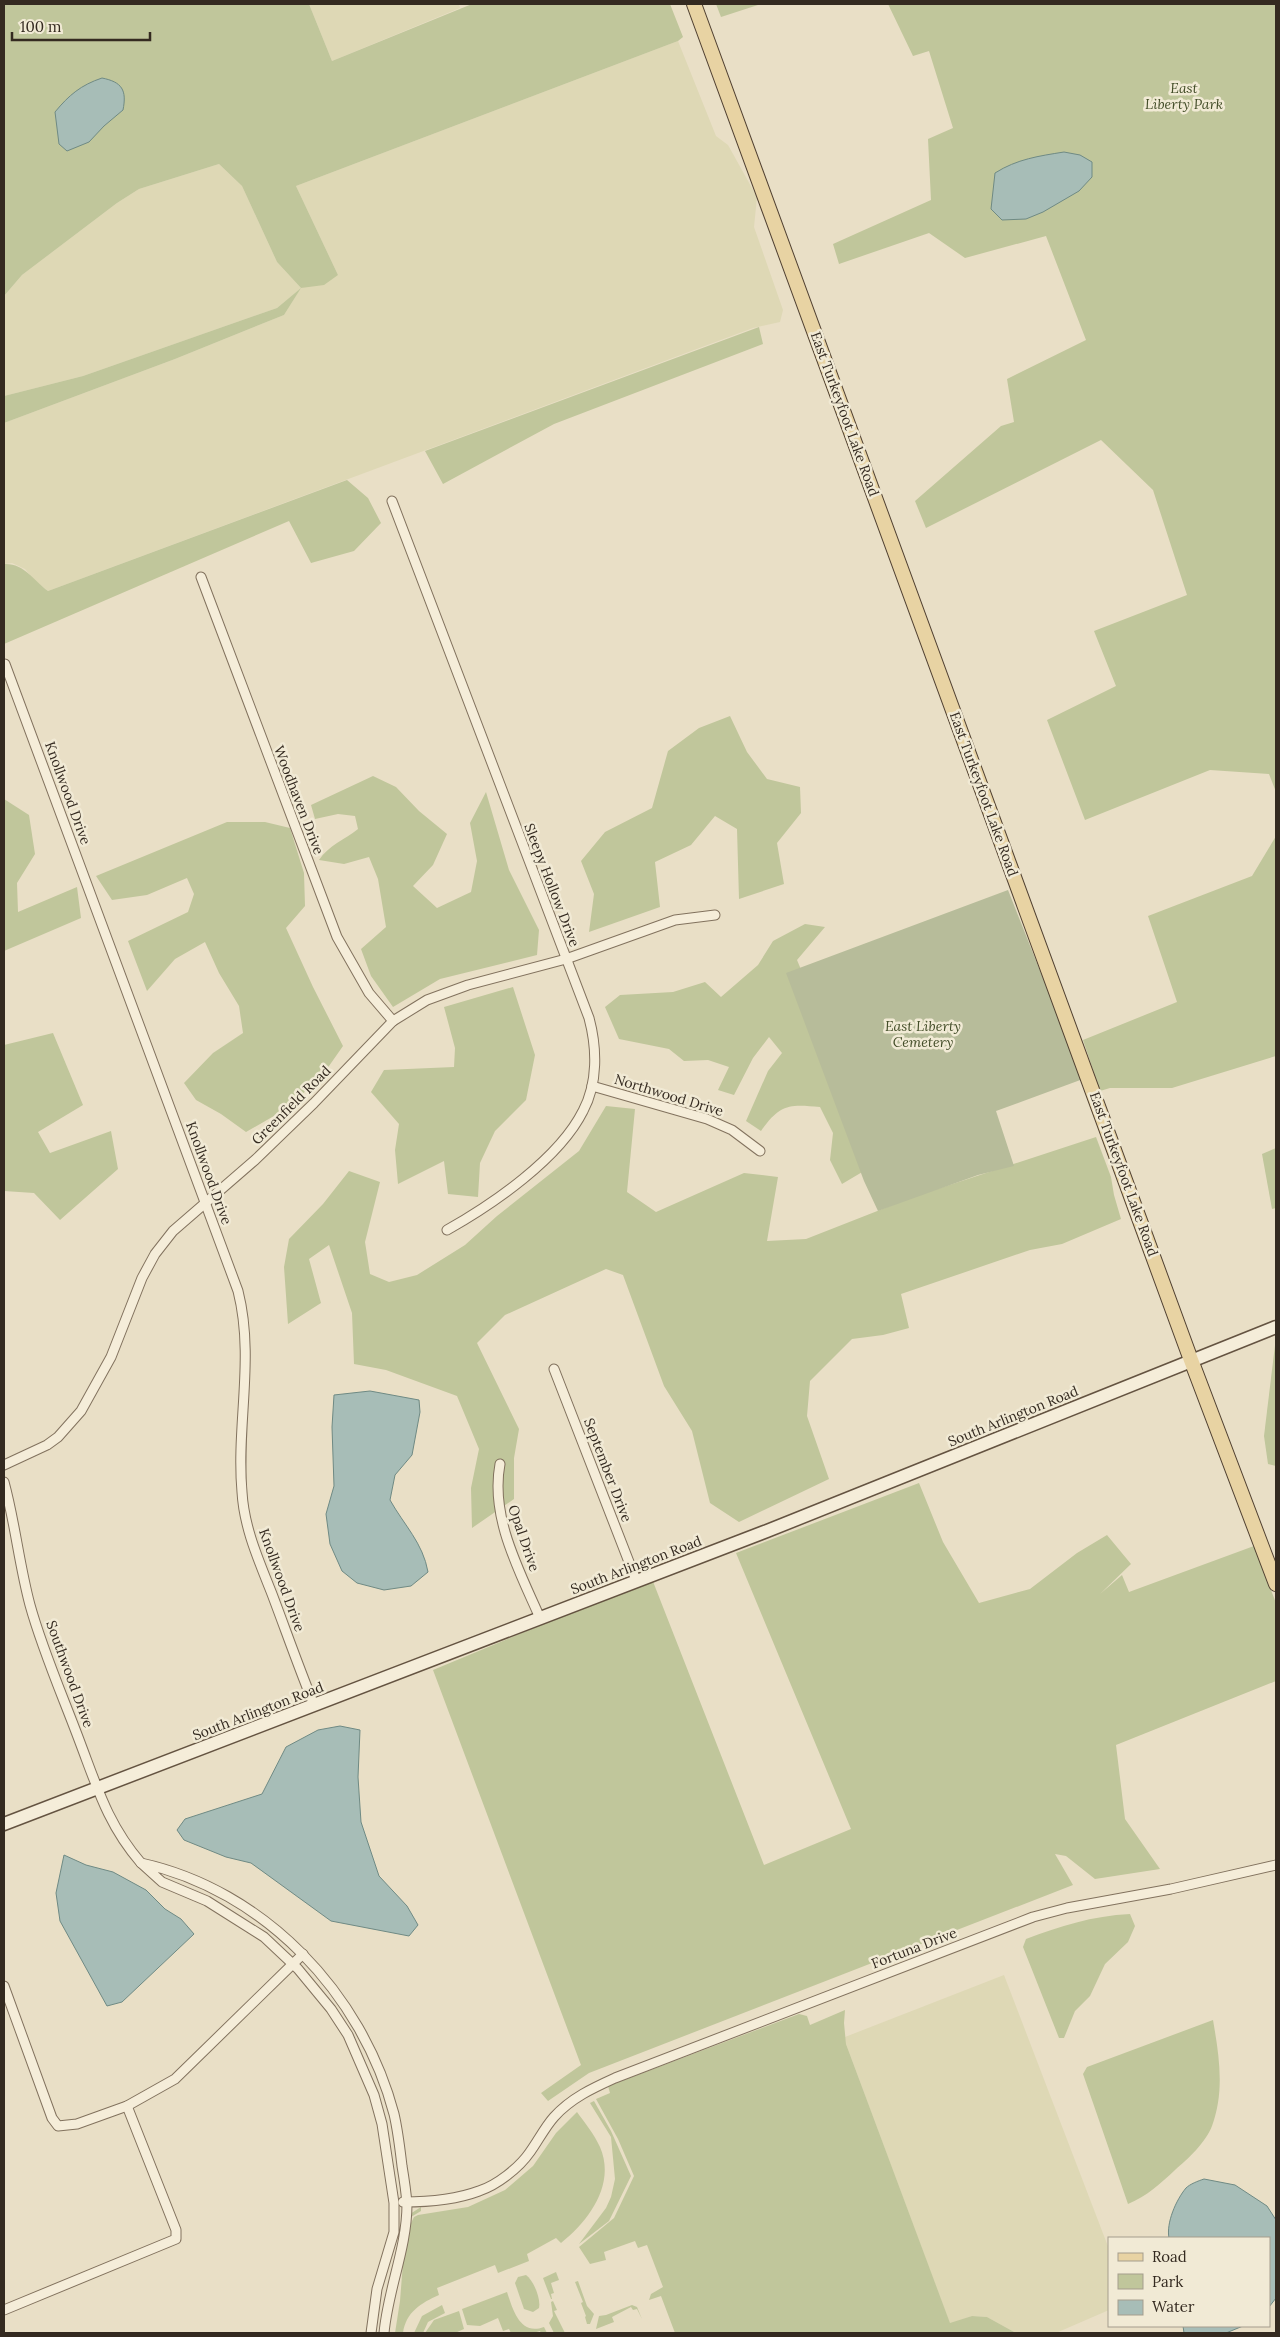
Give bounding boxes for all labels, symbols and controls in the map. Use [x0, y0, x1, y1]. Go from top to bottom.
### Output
scale bar [12, 10, 150, 42]
text: 100 m [20, 17, 61, 36]
park label: East Liberty Park [1145, 79, 1223, 113]
street label: East Turkeyfoot Lake Road [807, 329, 883, 499]
street label: East Turkeyfoot Lake Road [946, 709, 1022, 879]
street label: Knollwood Drive [41, 739, 95, 847]
street label: Woodhaven Drive [270, 743, 328, 857]
street label: Sleepy Hollow Drive [520, 821, 584, 950]
park label: East Liberty Cemetery [885, 1017, 961, 1051]
street label: Greenfield Road [248, 1062, 334, 1148]
street label: Northwood Drive [612, 1070, 726, 1120]
street label: East Turkeyfoot Lake Road [1086, 1089, 1162, 1259]
street label: Knollwood Drive [182, 1119, 236, 1227]
street label: South Arlington Road [945, 1382, 1081, 1450]
street label: September Drive [580, 1415, 636, 1525]
street label: Opal Drive [504, 1502, 544, 1574]
street label: Knollwood Drive [255, 1526, 309, 1634]
street label: South Arlington Road [568, 1532, 704, 1598]
street label: Southwood Drive [42, 1618, 98, 1730]
street label: South Arlington Road [190, 1678, 326, 1744]
street label: Fortuna Drive [869, 1923, 960, 1973]
legend [1108, 2237, 1270, 2327]
text: Road [1152, 2247, 1187, 2266]
text: Park [1152, 2272, 1183, 2291]
text: Water [1152, 2297, 1195, 2316]

